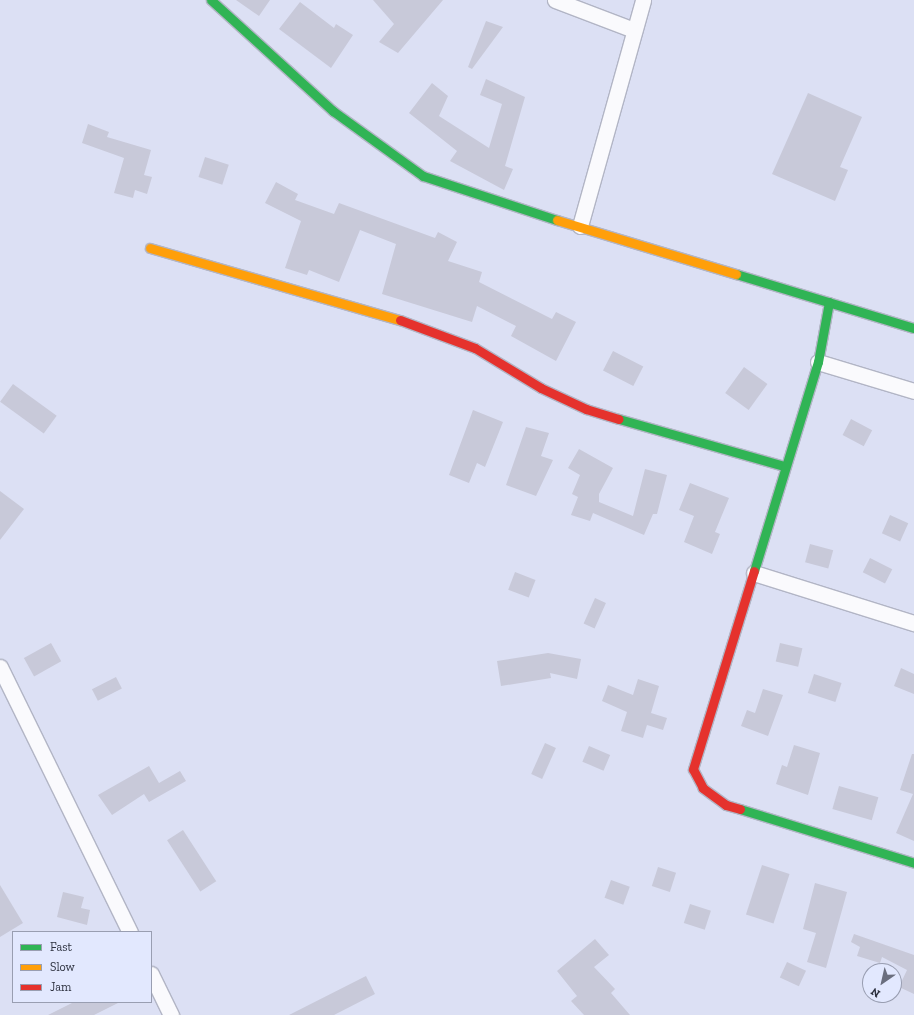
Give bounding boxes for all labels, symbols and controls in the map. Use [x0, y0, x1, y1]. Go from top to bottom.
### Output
legend [12, 931, 152, 1003]
text: Fast [50, 940, 72, 954]
text: Slow [50, 960, 75, 974]
north arrow [862, 963, 902, 1003]
text: Jam [50, 980, 71, 994]
text: N [868, 985, 883, 1000]

